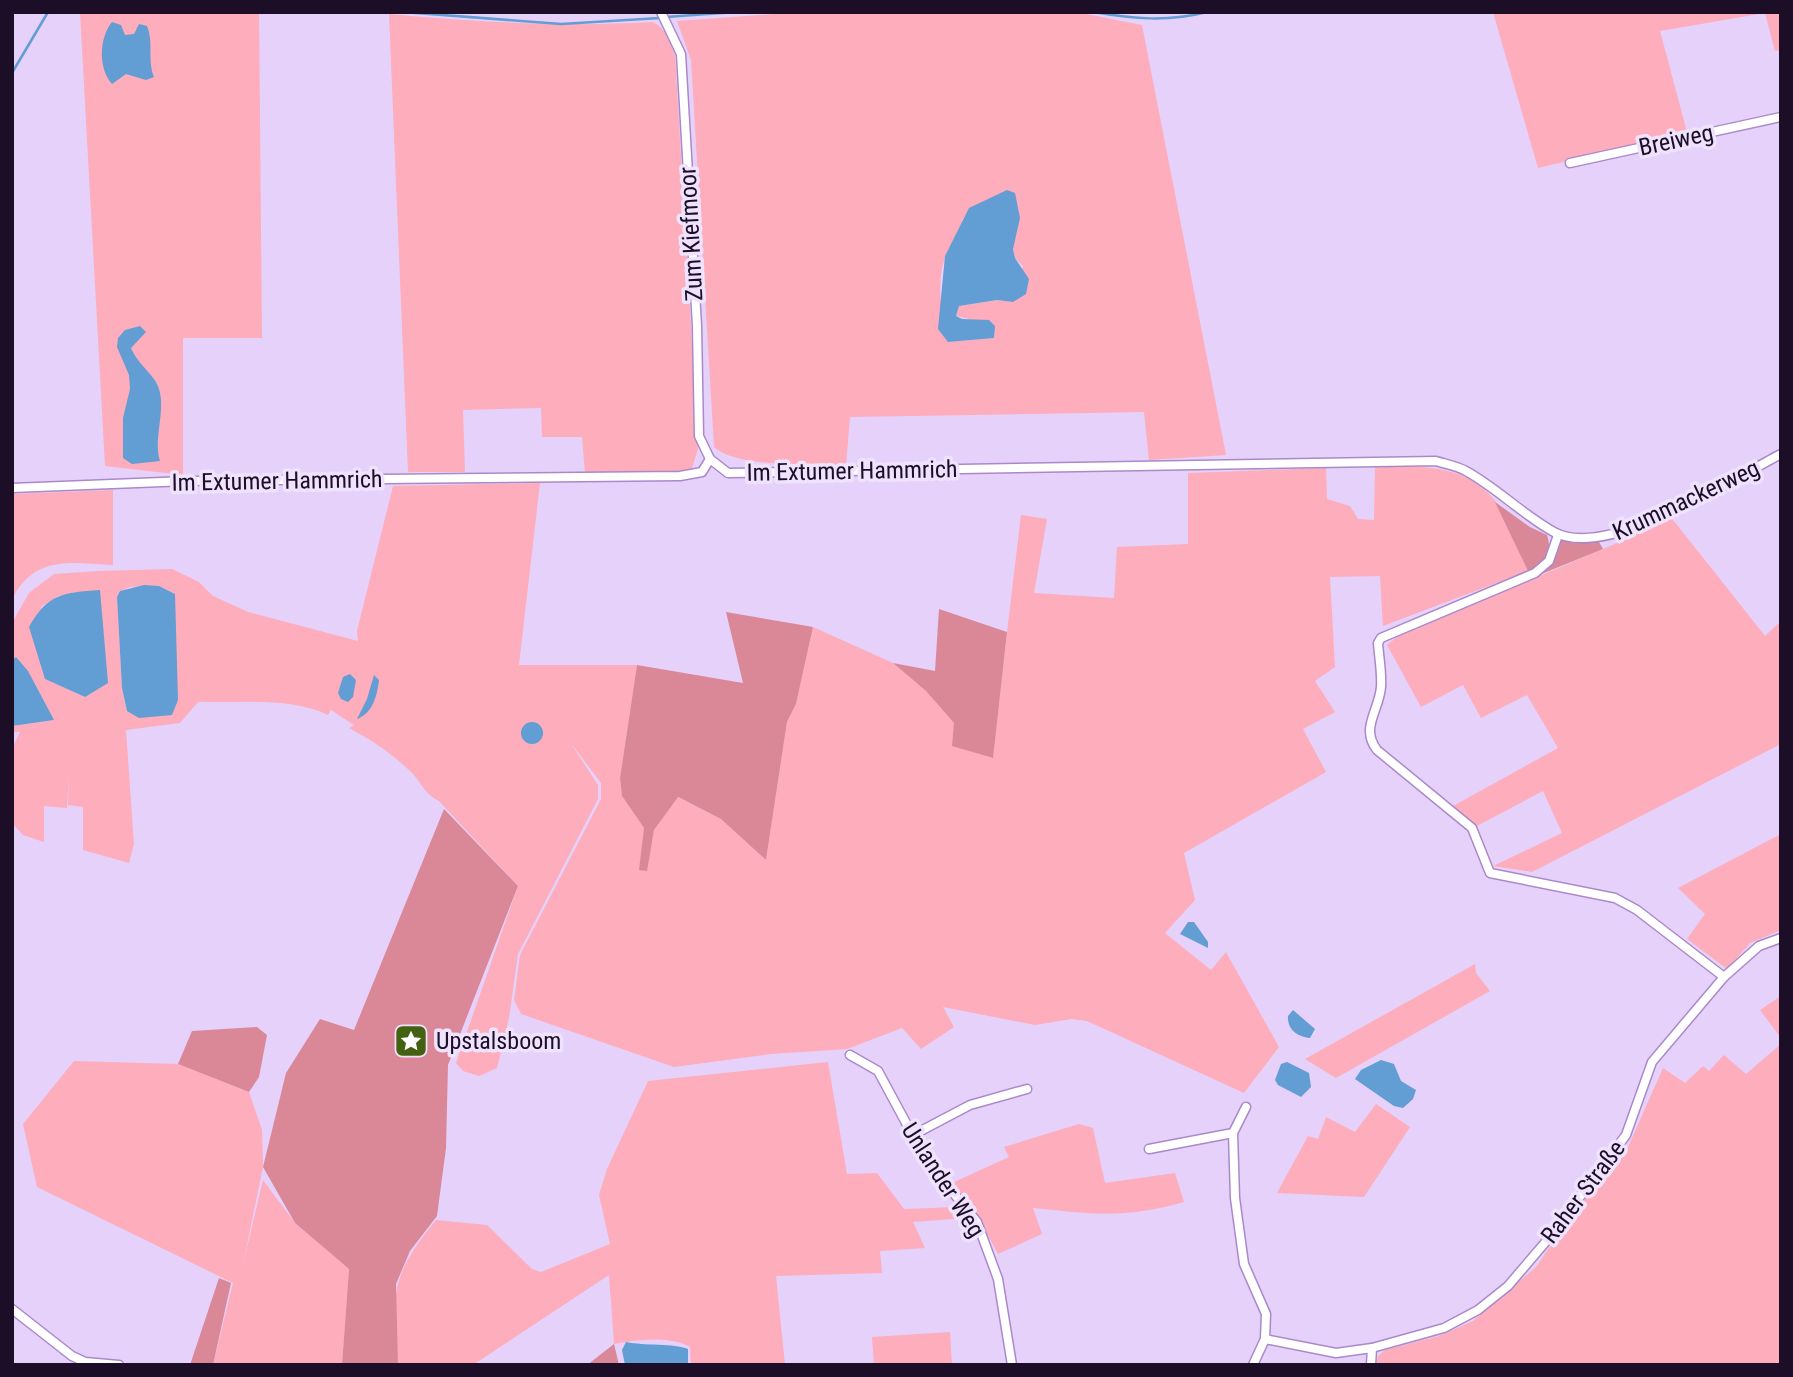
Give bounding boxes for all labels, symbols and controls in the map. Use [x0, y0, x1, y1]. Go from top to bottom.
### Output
street label: Breiweg [1636, 118, 1716, 162]
street label: Zum Kiefmoor [674, 166, 708, 302]
street label: Krummackerweg [1608, 454, 1764, 546]
street label: Im Extumer Hammrich [746, 455, 958, 487]
street label: Im Extumer Hammrich [171, 465, 383, 497]
place icon: Upstalsboom [392, 1022, 430, 1060]
place label: Upstalsboom [436, 1027, 561, 1055]
street label: Unlander Weg [896, 1118, 990, 1242]
street label: Raher Straße [1535, 1135, 1631, 1249]

